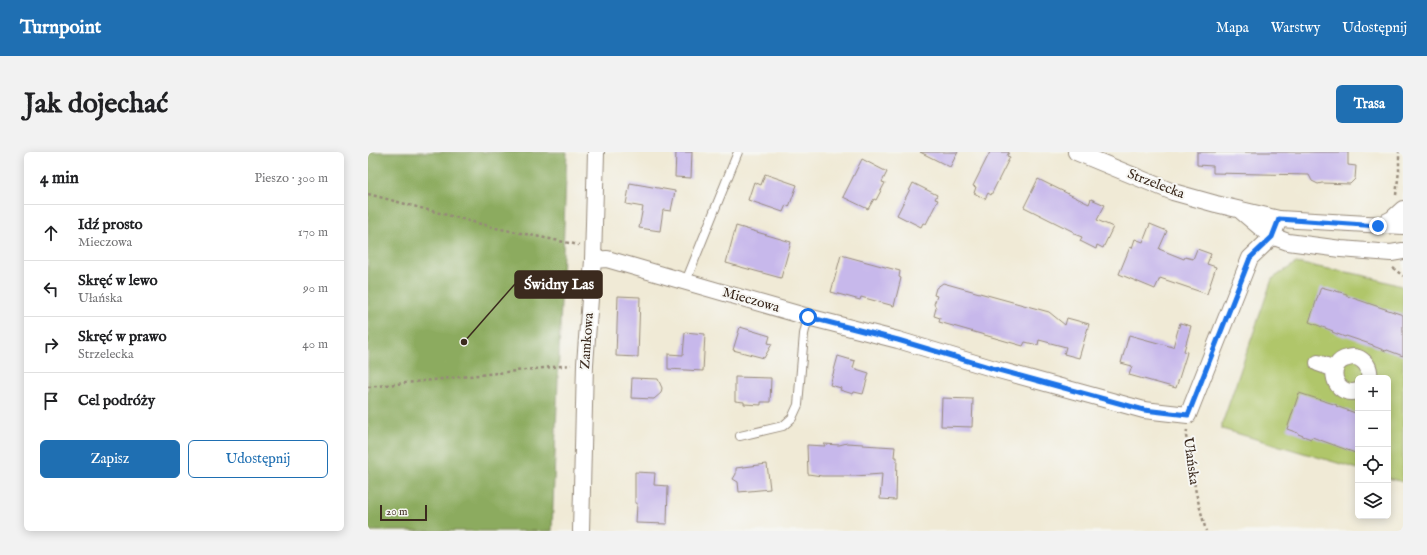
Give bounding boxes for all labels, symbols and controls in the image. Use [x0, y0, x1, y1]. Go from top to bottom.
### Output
text: Turnpoint [20, 16, 101, 40]
text: Mapa [1216, 19, 1249, 37]
text: Warstwy [1271, 19, 1320, 37]
text: Udostępnij [1342, 19, 1407, 37]
button: Trasa [1336, 85, 1403, 123]
text: Jak dojechać [24, 87, 168, 122]
street label: Strzelecka [1125, 165, 1188, 203]
text: 4 min [40, 168, 79, 189]
text: Pieszo · 300 m [254, 170, 328, 187]
text: Idź prosto [78, 215, 143, 234]
route end [1369, 217, 1387, 235]
icon: ahead [40, 222, 62, 244]
text: 170 m [298, 224, 328, 241]
text: Mieczowa [78, 234, 132, 251]
text: Skręć w lewo [78, 271, 158, 290]
callout: Świdny Las [515, 271, 602, 298]
text: Świdny Las [524, 275, 595, 294]
icon: left [40, 278, 62, 300]
text: 90 m [303, 280, 328, 297]
street label: Mieczowa [720, 283, 782, 317]
text: Ułańska [78, 290, 122, 307]
route start [799, 308, 817, 326]
street label: Zamkowa [576, 311, 598, 370]
text: Skręć w prawo [78, 327, 167, 346]
icon: right [40, 334, 62, 356]
text: 40 m [302, 336, 328, 353]
text: Strzelecka [78, 346, 134, 363]
map controls [1355, 375, 1391, 519]
button: + [1355, 375, 1391, 411]
icon: arrive [40, 390, 62, 412]
text: Cel podróży [78, 391, 155, 410]
button: − [1355, 411, 1391, 447]
street label: Ułańska [1179, 436, 1203, 487]
button: Zapisz [40, 440, 180, 478]
button: Udostępnij [188, 440, 328, 478]
button: locate [1355, 447, 1391, 483]
button: layers [1355, 483, 1391, 519]
scale bar [380, 503, 427, 522]
text: 20 m [386, 505, 407, 519]

